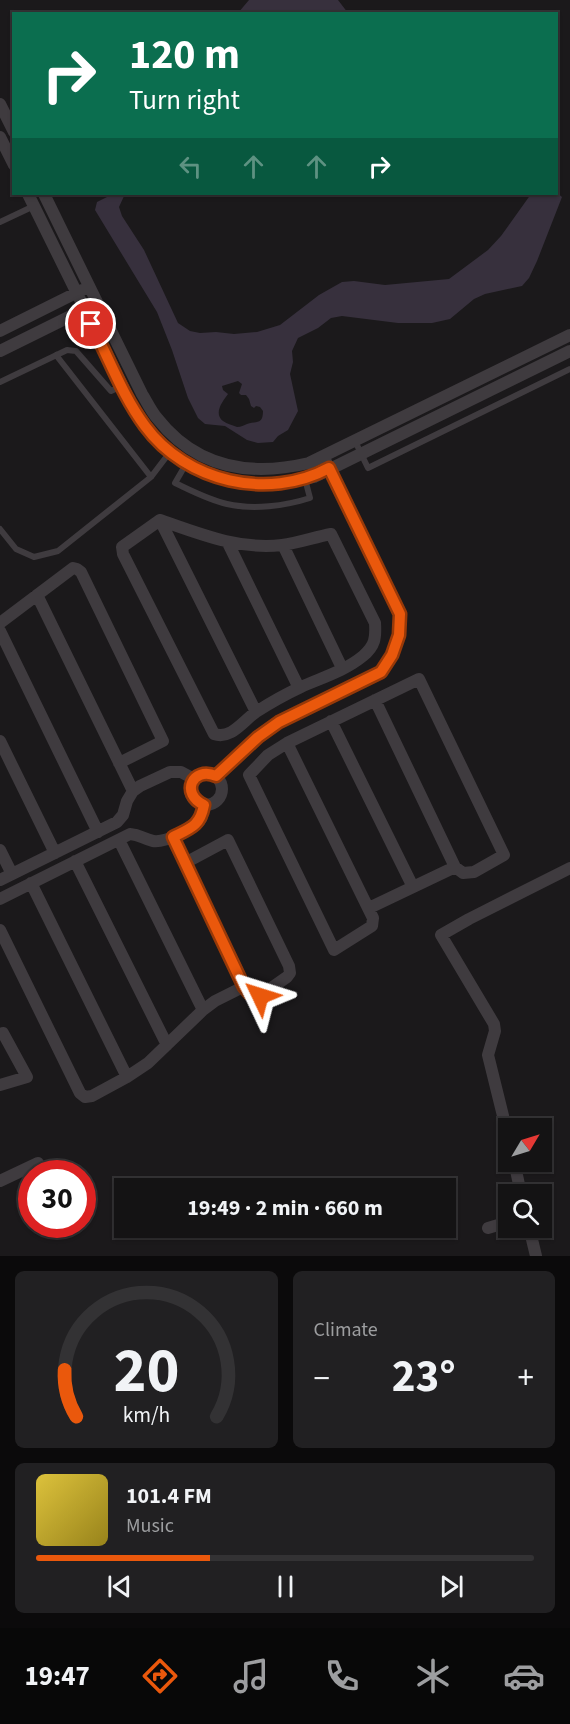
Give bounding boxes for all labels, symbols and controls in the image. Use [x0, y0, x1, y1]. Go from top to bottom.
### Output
text: 120 m [129, 25, 240, 85]
icon: right [30, 36, 108, 114]
text: Turn right [129, 81, 240, 120]
icon: left [174, 150, 207, 183]
icon: ahead [237, 150, 270, 183]
icon: ahead [300, 150, 333, 183]
icon: right [363, 150, 396, 183]
pin [65, 298, 116, 349]
icon: arrive [74, 307, 107, 340]
position arrow [228, 964, 292, 1028]
north arrow [498, 1118, 552, 1172]
map controls [498, 1118, 552, 1238]
speed limit sign: 30 [18, 1160, 96, 1238]
button: search [498, 1184, 552, 1238]
text: 19:49 · 2 min · 660 m [187, 1192, 383, 1224]
text: Climate [314, 1316, 378, 1344]
text: 20 [113, 1327, 179, 1416]
text: 23° [392, 1345, 456, 1409]
text: − [314, 1355, 330, 1402]
text: + [518, 1355, 534, 1402]
text: km/h [122, 1400, 170, 1431]
text: 101.4 FM [126, 1480, 212, 1512]
text: Music [126, 1512, 174, 1540]
icon: previous [103, 1570, 136, 1603]
icon: pause [269, 1570, 302, 1603]
icon: next [435, 1570, 468, 1603]
icon: directions [139, 1655, 181, 1697]
icon: music [230, 1655, 272, 1697]
icon: phone [321, 1655, 363, 1697]
icon: climate [412, 1655, 454, 1697]
icon: car [503, 1655, 545, 1697]
text: 19:47 [25, 1657, 90, 1696]

